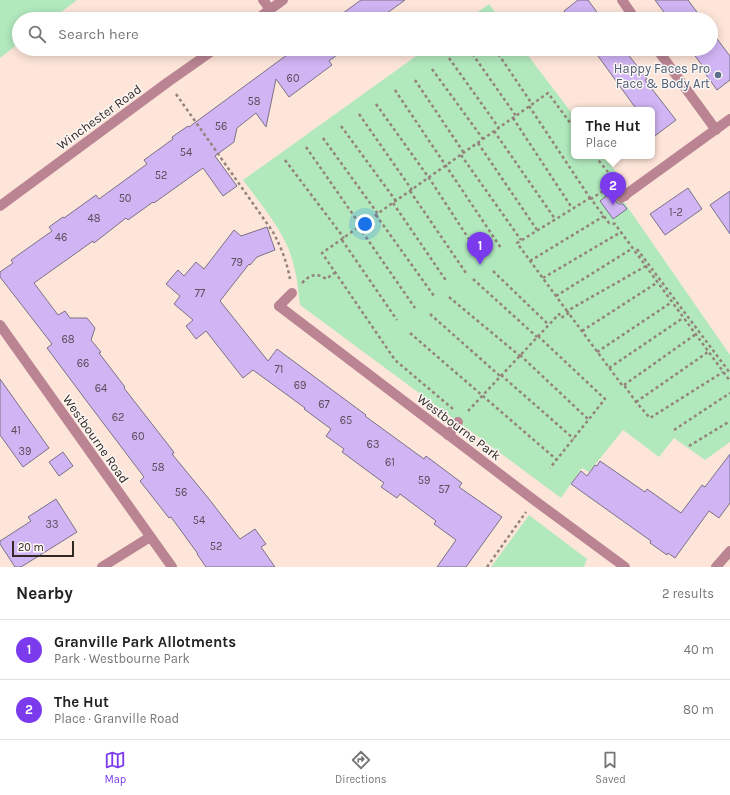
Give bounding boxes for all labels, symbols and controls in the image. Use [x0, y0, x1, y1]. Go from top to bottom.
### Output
search box [12, 12, 718, 56]
icon: search [26, 23, 48, 45]
text: Search here [58, 25, 139, 43]
place label: Happy Faces Pro Face & Body Art [614, 61, 710, 91]
marker: Happy Faces Pro Face & Body Art [713, 70, 723, 80]
house number: 60 [287, 72, 299, 85]
street label: Winchester Road [54, 81, 144, 153]
house number: 58 [248, 95, 261, 108]
popup [571, 107, 655, 159]
text: The Hut [586, 117, 640, 135]
house number: 56 [215, 120, 227, 133]
text: Place [586, 135, 617, 150]
house number: 54 [180, 146, 192, 159]
house number: 52 [155, 169, 167, 182]
pin: 2 [600, 172, 626, 205]
house number: 50 [119, 192, 131, 205]
house number: 1-2 [669, 206, 683, 219]
house number: 48 [88, 212, 101, 225]
your location [355, 214, 375, 234]
house number: 46 [55, 231, 67, 244]
pin: 1 [467, 232, 493, 265]
house number: 79 [231, 256, 243, 269]
house number: 77 [195, 287, 205, 300]
house number: 68 [61, 333, 75, 346]
house number: 66 [77, 357, 89, 370]
house number: 71 [275, 363, 283, 376]
house number: 69 [294, 379, 306, 392]
house number: 64 [95, 382, 107, 395]
street label: Westbourne Park [414, 391, 504, 463]
street label: Westbourne Road [60, 392, 132, 486]
house number: 67 [318, 398, 330, 411]
house number: 62 [112, 411, 124, 424]
house number: 65 [340, 414, 352, 427]
house number: 41 [11, 424, 21, 437]
house number: 60 [132, 430, 144, 443]
house number: 63 [367, 438, 379, 451]
house number: 39 [19, 445, 31, 458]
house number: 61 [385, 456, 395, 469]
house number: 58 [152, 461, 165, 474]
house number: 59 [418, 474, 430, 487]
house number: 57 [438, 483, 450, 496]
house number: 56 [175, 486, 187, 499]
house number: 54 [193, 514, 205, 527]
house number: 33 [46, 518, 59, 531]
scale bar [12, 539, 74, 558]
house number: 52 [210, 540, 222, 553]
text: 20 m [18, 541, 44, 554]
text: Nearby [16, 583, 73, 603]
text: 2 results [662, 586, 714, 601]
text: Granville Park Allotments [54, 633, 236, 651]
text: 1 [27, 642, 31, 657]
text: 40 m [684, 642, 714, 657]
text: Park · Westbourne Park [54, 651, 190, 666]
text: The Hut [54, 693, 109, 711]
text: 2 [25, 702, 33, 717]
text: 80 m [683, 702, 714, 717]
text: Place · Granville Road [54, 711, 179, 726]
tab: Map [104, 749, 126, 786]
tab: Directions [335, 749, 387, 786]
tab: Saved [595, 749, 626, 786]

